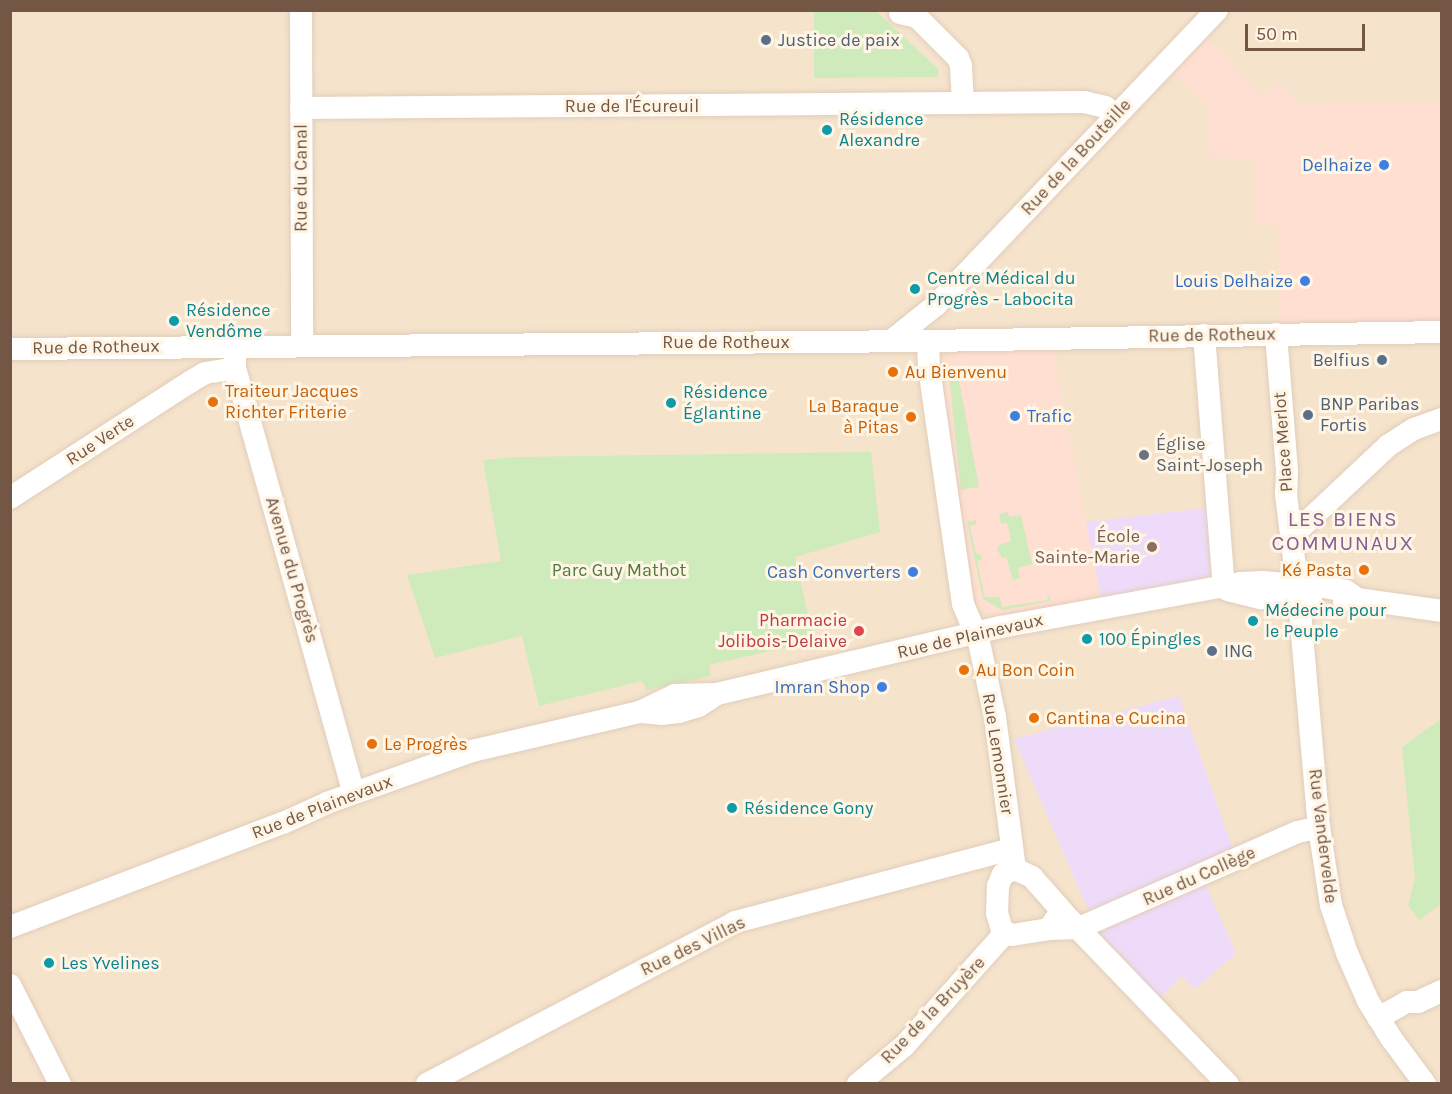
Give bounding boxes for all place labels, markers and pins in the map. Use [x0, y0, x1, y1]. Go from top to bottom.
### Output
place label: Justice de paix [778, 29, 900, 51]
marker: Justice de paix [759, 33, 773, 47]
place label: Résidence Alexandre [839, 109, 923, 152]
marker: Résidence Alexandre [820, 123, 834, 137]
place label: Delhaize [1302, 154, 1372, 176]
marker: Delhaize [1377, 158, 1391, 172]
place label: Centre Médical du Progrès - Labocita [927, 268, 1076, 310]
place label: Louis Delhaize [1175, 270, 1293, 292]
marker: Louis Delhaize [1298, 274, 1312, 288]
marker: Centre Médical du Progrès - Labocita [908, 282, 922, 296]
place label: Résidence Vendôme [186, 300, 270, 342]
marker: Résidence Vendôme [167, 314, 181, 328]
place label: Belfius [1313, 349, 1370, 371]
marker: Belfius [1375, 353, 1389, 367]
place label: Au Bienvenu [905, 361, 1007, 383]
marker: Au Bienvenu [886, 365, 900, 379]
place label: Traiteur Jacques Richter Friterie [225, 381, 359, 424]
place label: Résidence Églantine [683, 382, 767, 424]
place label: BNP Paribas Fortis [1320, 394, 1420, 436]
marker: Traiteur Jacques Richter Friterie [206, 395, 220, 409]
marker: Résidence Églantine [664, 396, 678, 410]
place label: La Baraque à Pitas [808, 396, 899, 438]
place label: Trafic [1027, 405, 1072, 427]
marker: BNP Paribas Fortis [1301, 408, 1315, 422]
marker: Trafic [1008, 409, 1022, 423]
marker: La Baraque à Pitas [904, 410, 918, 424]
place label: Église Saint-Joseph [1156, 434, 1263, 476]
marker: Église Saint-Joseph [1137, 448, 1151, 462]
place label: École Sainte-Marie [1034, 526, 1140, 568]
marker: École Sainte-Marie [1145, 540, 1159, 554]
place label: Ké Pasta [1282, 559, 1352, 581]
place label: Cash Converters [767, 561, 901, 583]
marker: Ké Pasta [1357, 563, 1371, 577]
marker: Cash Converters [906, 565, 920, 579]
place label: Médecine pour le Peuple [1265, 600, 1386, 642]
place label: Pharmacie Jolibois-Delaive [718, 610, 847, 652]
marker: Médecine pour le Peuple [1246, 614, 1260, 628]
marker: Pharmacie Jolibois-Delaive [852, 624, 866, 638]
place label: 100 Épingles [1099, 628, 1201, 650]
marker: 100 Épingles [1080, 632, 1094, 646]
place label: ING [1224, 640, 1253, 662]
marker: ING [1205, 644, 1219, 658]
place label: Au Bon Coin [976, 659, 1075, 681]
marker: Au Bon Coin [957, 663, 971, 677]
place label: Imran Shop [774, 676, 870, 698]
marker: Imran Shop [875, 680, 889, 694]
place label: Cantina e Cucina [1046, 707, 1186, 729]
marker: Cantina e Cucina [1027, 711, 1041, 725]
place label: Le Progrès [384, 733, 468, 755]
marker: Le Progrès [365, 737, 379, 751]
place label: Résidence Gony [744, 797, 873, 819]
marker: Résidence Gony [725, 801, 739, 815]
place label: Les Yvelines [61, 952, 160, 974]
marker: Les Yvelines [42, 956, 56, 970]

